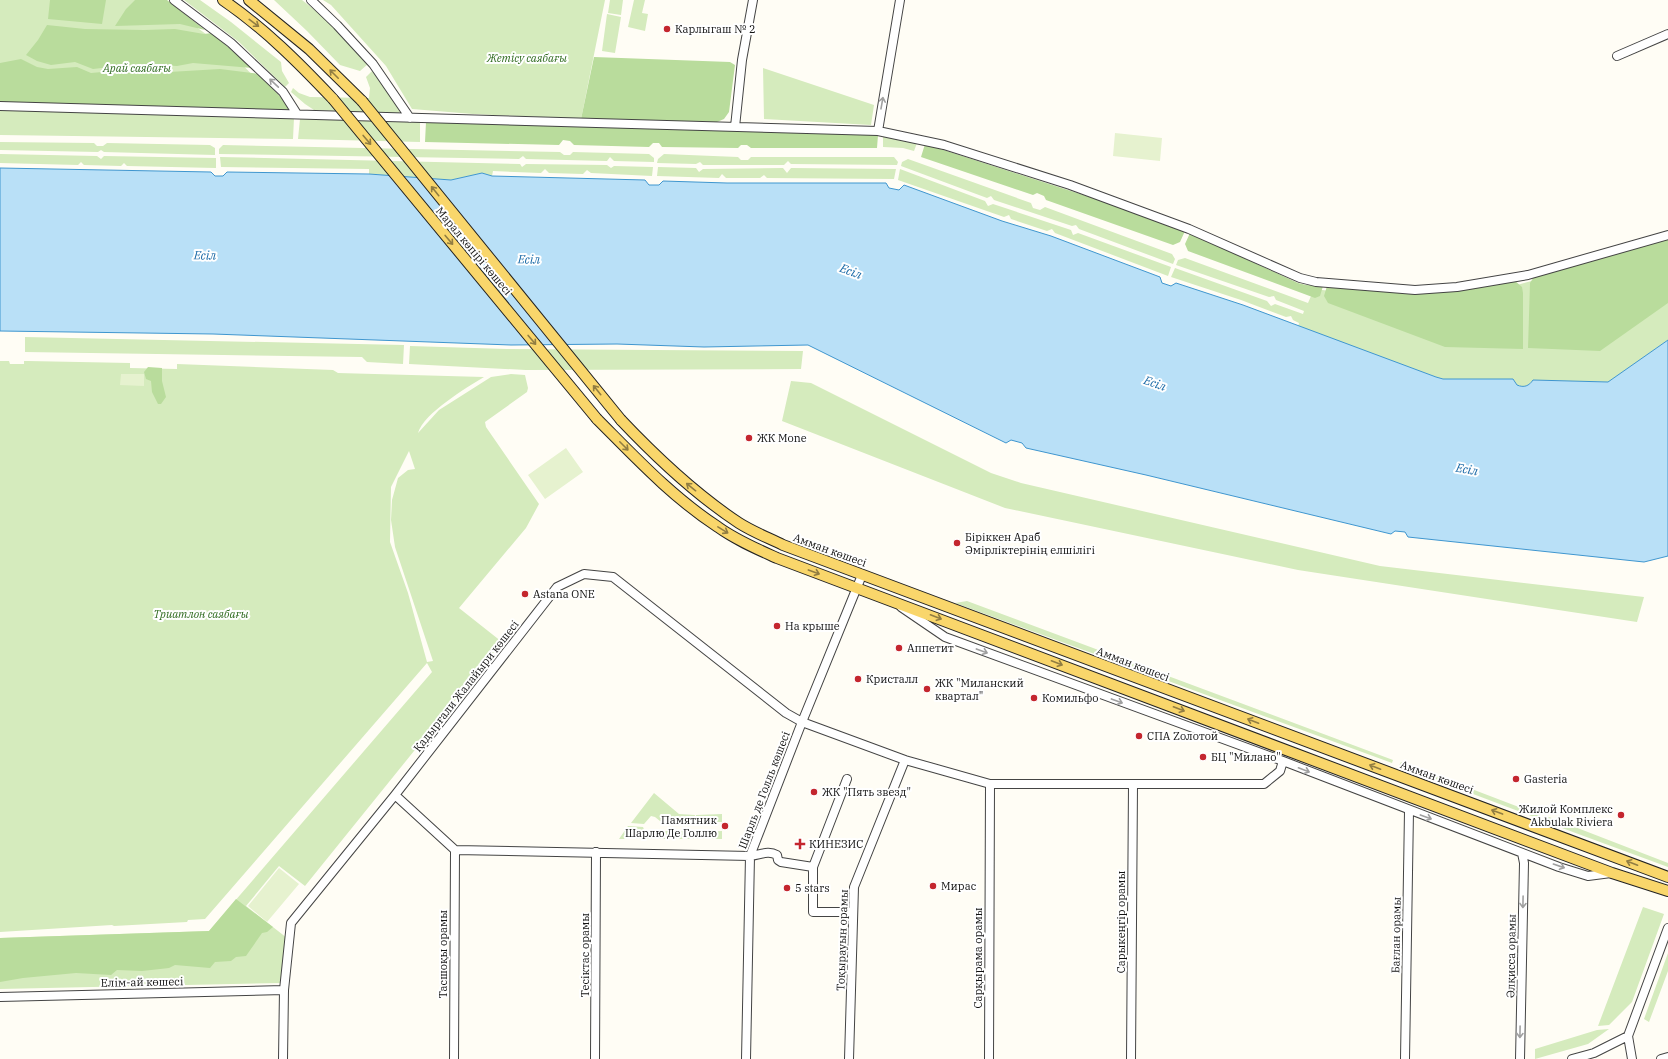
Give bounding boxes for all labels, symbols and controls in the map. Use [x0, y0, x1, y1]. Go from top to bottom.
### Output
one-way arrow [249, 19, 260, 27]
place label: Карлыгаш № 2 [675, 22, 756, 36]
marker: Карлыгаш № 2 [662, 24, 672, 34]
park label: Жетісу саябағы [486, 51, 567, 65]
park label: Арай саябағы [102, 61, 171, 75]
one-way arrow [329, 69, 339, 79]
one-way arrow [269, 79, 279, 88]
one-way arrow [879, 97, 887, 110]
one-way arrow [362, 135, 371, 145]
one-way arrow [431, 186, 440, 197]
street label: Марал көпірі көшесі [433, 204, 515, 298]
one-way arrow [445, 235, 454, 246]
water label: Есіл [193, 247, 217, 263]
water label: Есіл [517, 251, 541, 267]
water label: Есіл [837, 260, 864, 282]
one-way arrow [528, 335, 537, 346]
water label: Есіл [1141, 372, 1168, 394]
one-way arrow [592, 384, 601, 395]
place label: ЖК Mone [757, 431, 807, 445]
marker: ЖК Mone [744, 433, 754, 443]
one-way arrow [619, 441, 629, 451]
water label: Есіл [1454, 459, 1480, 478]
one-way arrow [686, 483, 697, 492]
one-way arrow [717, 527, 729, 535]
street label: Амман көшесі [791, 530, 869, 570]
place label: Біріккен Араб Әмірліктерінің елшілігі [965, 530, 1095, 557]
marker: Біріккен Араб Әмірліктерінің елшілігі [952, 538, 962, 548]
one-way arrow [807, 568, 819, 576]
place label: Astana ONE [533, 587, 595, 601]
marker: Astana ONE [520, 589, 530, 599]
park label: Триатлон саябағы [153, 607, 249, 621]
one-way arrow [929, 614, 941, 622]
street label: Қадырғали Жалайыри көшесі [410, 617, 522, 755]
place label: На крыше [785, 619, 840, 633]
marker: На крыше [772, 621, 782, 631]
place label: Аппетит [907, 641, 954, 655]
marker: Аппетит [894, 643, 904, 653]
street label: Амман көшесі [1095, 644, 1172, 685]
one-way arrow [975, 647, 987, 655]
one-way arrow [1051, 660, 1063, 668]
place label: Кристалл [866, 672, 919, 686]
marker: Кристалл [853, 674, 863, 684]
place label: ЖК "Миланский квартал" [935, 676, 1024, 703]
marker: ЖК "Миланский квартал" [922, 684, 932, 694]
place label: Комильфо [1042, 691, 1099, 705]
marker: Комильфо [1029, 693, 1039, 703]
one-way arrow [1110, 697, 1122, 705]
one-way arrow [1172, 706, 1184, 714]
one-way arrow [1248, 717, 1260, 725]
street label: Шарль де Голль көшесі [735, 729, 793, 851]
place label: СПА Zолотой [1147, 729, 1218, 743]
marker: СПА Zолотой [1134, 731, 1144, 741]
place label: БЦ "Милано" [1211, 750, 1281, 764]
marker: БЦ "Милано" [1198, 752, 1208, 762]
street label: Амман көшесі [1398, 757, 1476, 797]
one-way arrow [1369, 763, 1381, 771]
one-way arrow [1298, 767, 1310, 774]
place label: Gasteria [1524, 772, 1567, 786]
marker: Gasteria [1511, 774, 1521, 784]
place label: ЖК "Пять звезд" [822, 785, 911, 799]
marker: ЖК "Пять звезд" [809, 787, 819, 797]
place label: Жилой Комплекс Akbulak Riviera [1519, 802, 1613, 829]
one-way arrow [1491, 807, 1503, 815]
marker: Жилой Комплекс Akbulak Riviera [1616, 810, 1626, 820]
place label: Памятник Шарлю Де Голлю [625, 813, 718, 840]
one-way arrow [1419, 813, 1431, 821]
marker: Памятник Шарлю Де Голлю [720, 821, 730, 831]
place label: КИНЕЗИС [809, 837, 863, 851]
marker: КИНЕЗИС [794, 838, 806, 850]
one-way arrow [1626, 858, 1638, 866]
one-way arrow [1552, 863, 1564, 871]
street label: Сарыкеңгір орамы [1114, 871, 1128, 973]
place label: Мирас [941, 879, 977, 893]
place label: 5 stars [795, 881, 830, 895]
marker: Мирас [928, 881, 938, 891]
marker: 5 stars [782, 883, 792, 893]
street label: Тоқырауын орамы [833, 889, 851, 991]
one-way arrow [1519, 895, 1527, 908]
street label: Бағлан орамы [1388, 896, 1404, 973]
street label: Сарқырама орамы [971, 907, 985, 1009]
street label: Тасшоқы орамы [436, 910, 450, 998]
street label: Тесіктас орамы [578, 913, 592, 997]
street label: Әлқисса орамы [1503, 914, 1519, 998]
street label: Елім-ай көшесі [101, 974, 184, 990]
one-way arrow [1516, 1025, 1524, 1038]

